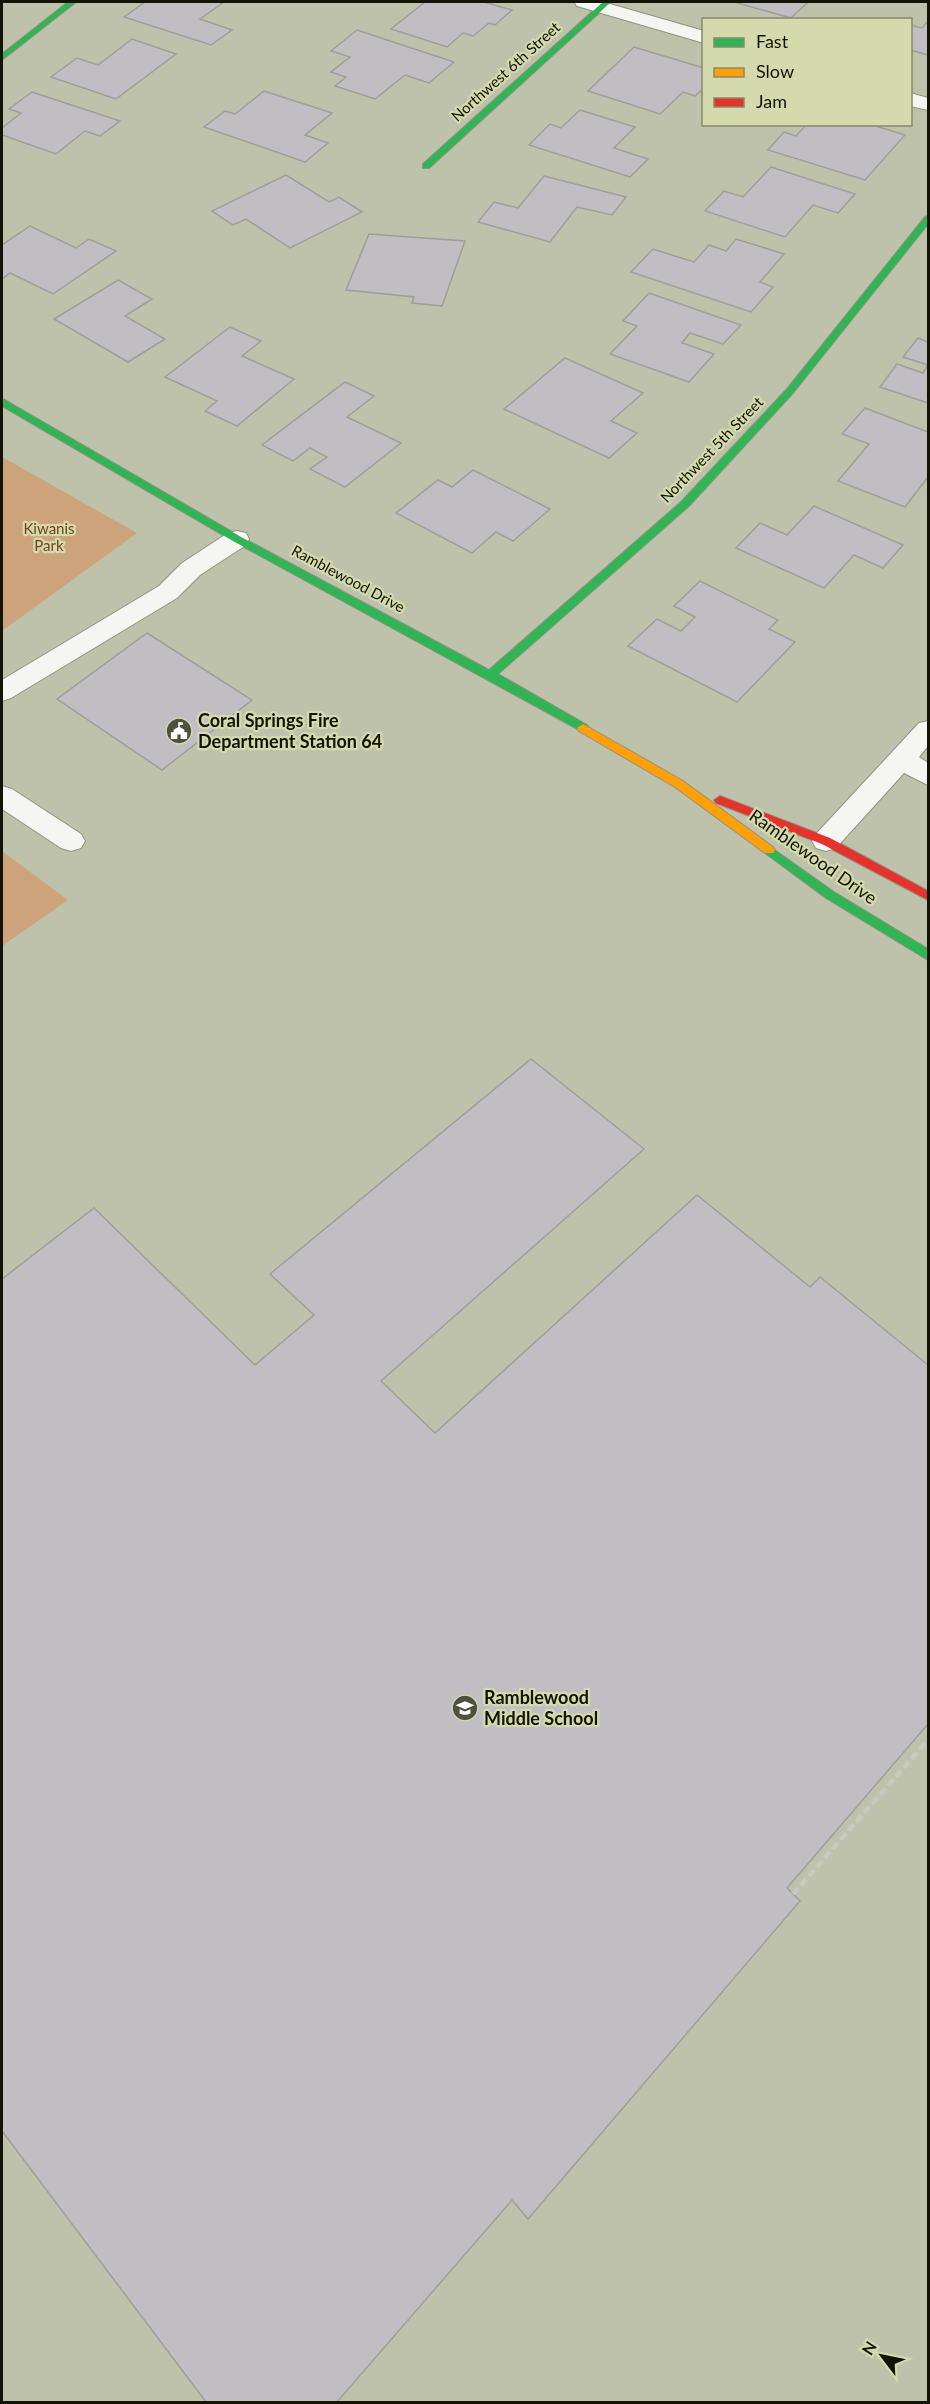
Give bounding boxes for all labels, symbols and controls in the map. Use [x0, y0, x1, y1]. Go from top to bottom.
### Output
street label: Northwest 6th Street [447, 17, 564, 125]
legend [702, 18, 912, 126]
text: Fast [756, 30, 789, 52]
text: Slow [756, 60, 794, 82]
text: Jam [756, 90, 787, 112]
street label: Northwest 5th Street [656, 392, 767, 506]
park label: Kiwanis Park [23, 519, 75, 554]
street label: Ramblewood Drive [289, 541, 408, 616]
place label: Coral Springs Fire Department Station 64 [198, 709, 382, 752]
public building icon: Coral Springs Fire Department Station 64 [164, 716, 194, 746]
street label: Ramblewood Drive [746, 804, 882, 908]
place label: Ramblewood Middle School [484, 1686, 598, 1729]
school or university icon: Ramblewood Middle School [450, 1693, 480, 1723]
north arrow [852, 2326, 912, 2386]
text: N [858, 2338, 880, 2358]

